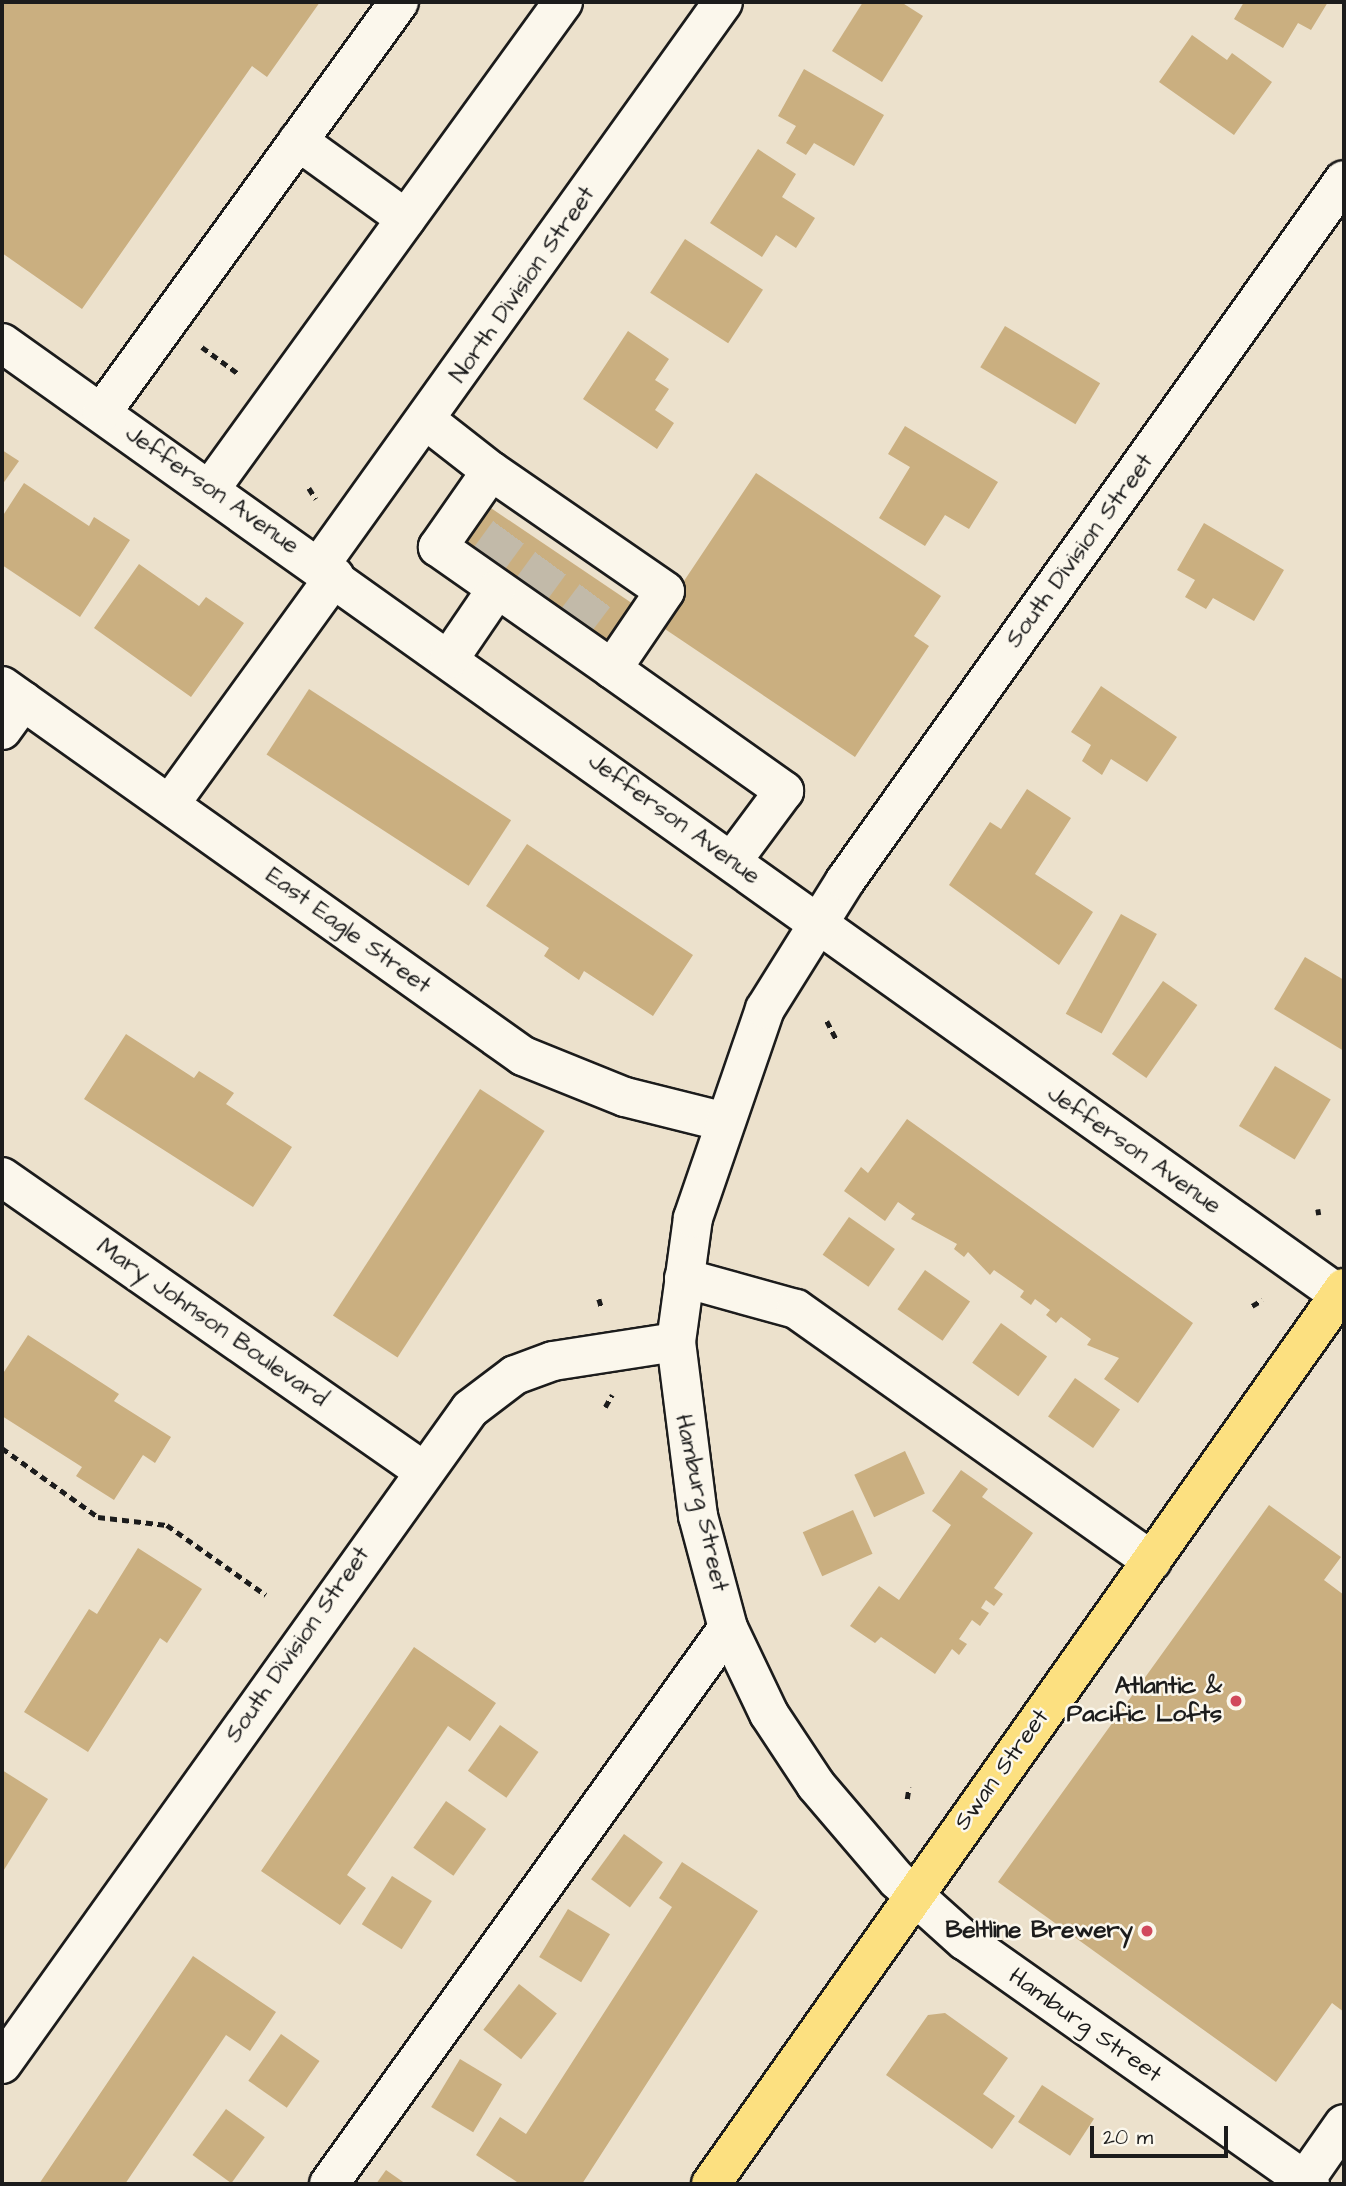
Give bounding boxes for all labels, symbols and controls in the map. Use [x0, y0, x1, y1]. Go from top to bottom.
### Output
street label: North Division Street [444, 181, 602, 389]
street label: Jefferson Avenue [120, 419, 304, 561]
street label: South Division Street [1000, 449, 1160, 653]
street label: Jefferson Avenue [582, 747, 766, 891]
street label: East Eagle Street [260, 861, 436, 1001]
street label: Jefferson Avenue [1042, 1079, 1226, 1221]
street label: Mary Johnson Boulevard [91, 1232, 333, 1414]
street label: Hamburg Street [668, 1412, 734, 1594]
street label: South Division Street [220, 1542, 376, 1748]
place label: Atlantic & Pacific Lofts [1067, 1673, 1222, 1729]
marker: Atlantic & Pacific Lofts [1228, 1693, 1244, 1709]
street label: Swan Street [948, 1704, 1056, 1836]
place label: Beltline Brewery [945, 1917, 1133, 1945]
marker: Beltline Brewery [1139, 1923, 1155, 1939]
street label: Hamburg Street [1003, 1962, 1167, 2090]
scale bar [1094, 2112, 1232, 2156]
text: 20 m [1103, 2123, 1153, 2152]

